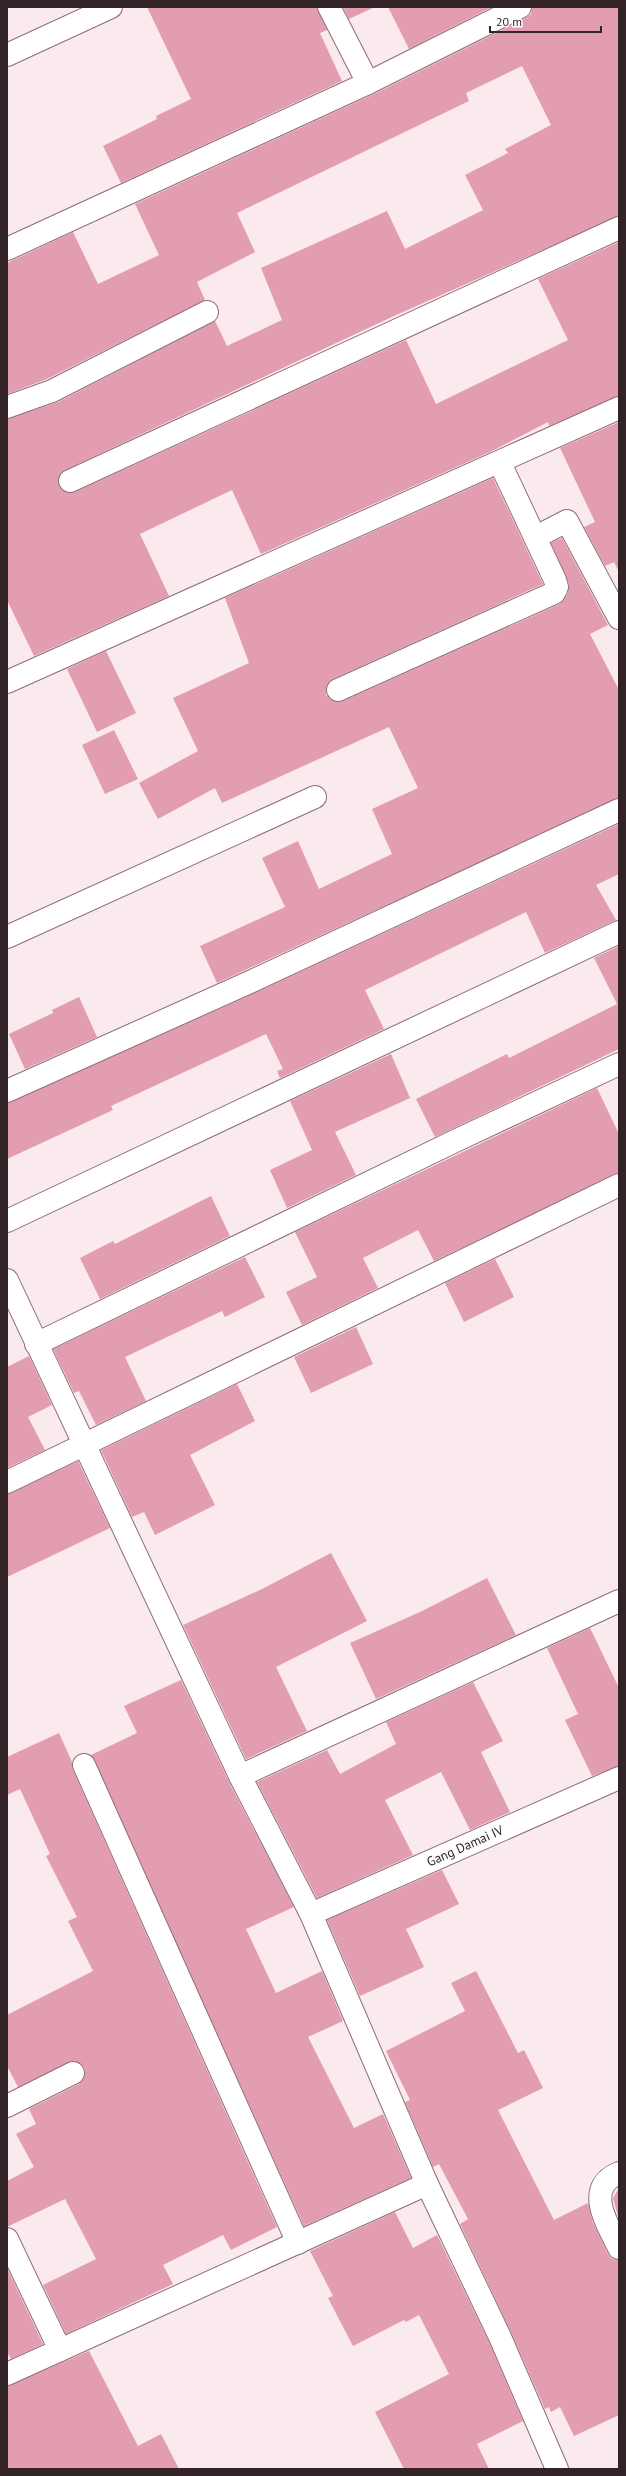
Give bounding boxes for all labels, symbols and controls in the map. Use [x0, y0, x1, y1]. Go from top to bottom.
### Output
scale bar [490, 8, 601, 34]
text: 20 m [496, 14, 522, 29]
street label: Gang Damai IV [424, 1821, 506, 1870]

